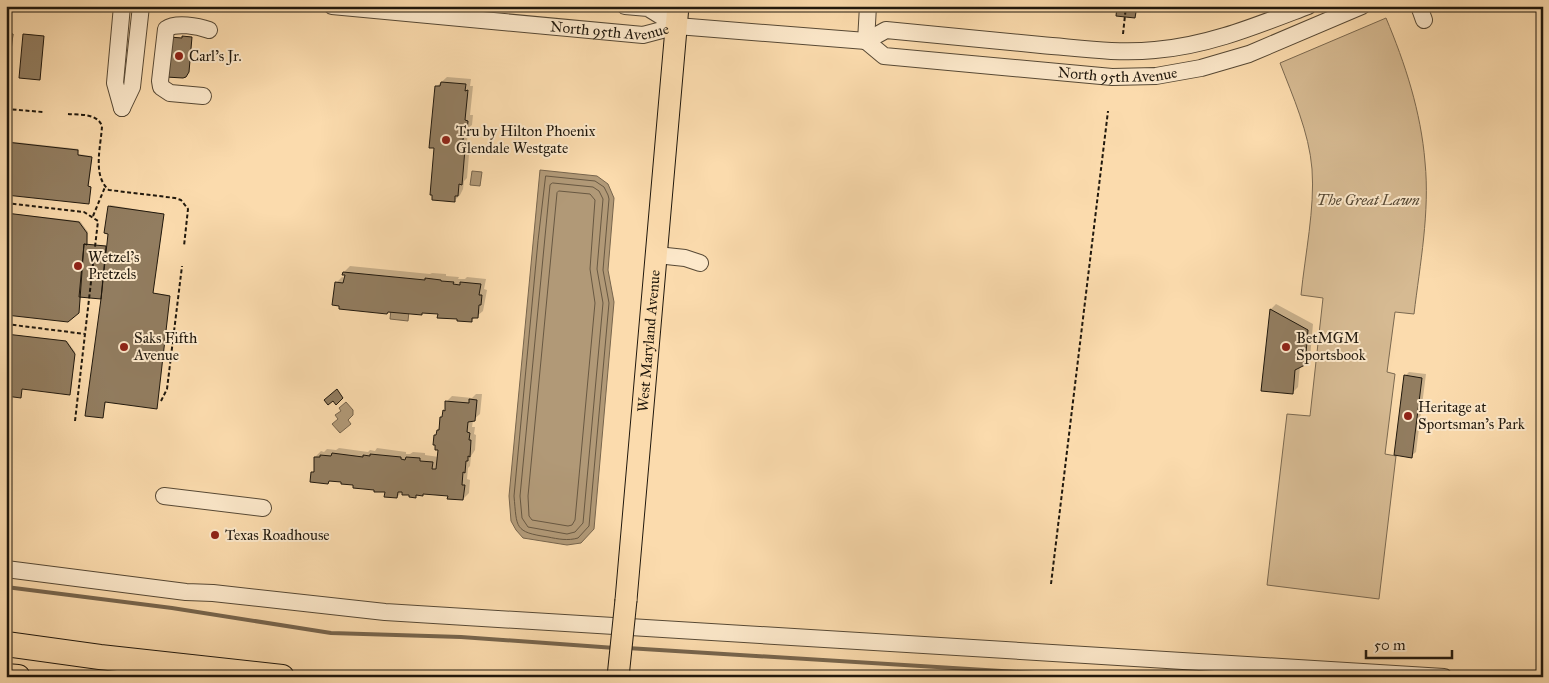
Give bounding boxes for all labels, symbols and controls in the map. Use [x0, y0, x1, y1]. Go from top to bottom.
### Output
street label: North 95th Avenue [549, 17, 671, 44]
place label: Carl's Jr. [189, 47, 242, 66]
marker: Carl's Jr. [173, 50, 185, 62]
street label: North 95th Avenue [1057, 63, 1179, 86]
place label: Tru by Hilton Phoenix Glendale Westgate [456, 122, 596, 157]
marker: Tru by Hilton Phoenix Glendale Westgate [440, 134, 452, 146]
park label: The Great Lawn [1316, 191, 1420, 209]
place label: Wetzel's Pretzels [88, 248, 140, 283]
marker: Wetzel's Pretzels [72, 260, 84, 272]
street label: West Maryland Avenue [633, 269, 664, 413]
place label: Saks Fifth Avenue [133, 329, 198, 364]
place label: BetMGM Sportsbook [1296, 329, 1366, 364]
marker: Saks Fifth Avenue [118, 341, 130, 353]
marker: BetMGM Sportsbook [1280, 341, 1292, 353]
place label: Heritage at Sportsman's Park [1418, 398, 1525, 433]
marker: Heritage at Sportsman's Park [1402, 410, 1414, 422]
place label: Texas Roadhouse [225, 526, 330, 544]
marker: Texas Roadhouse [209, 529, 221, 541]
scale bar [1366, 628, 1453, 660]
text: 50 m [1374, 636, 1406, 654]

